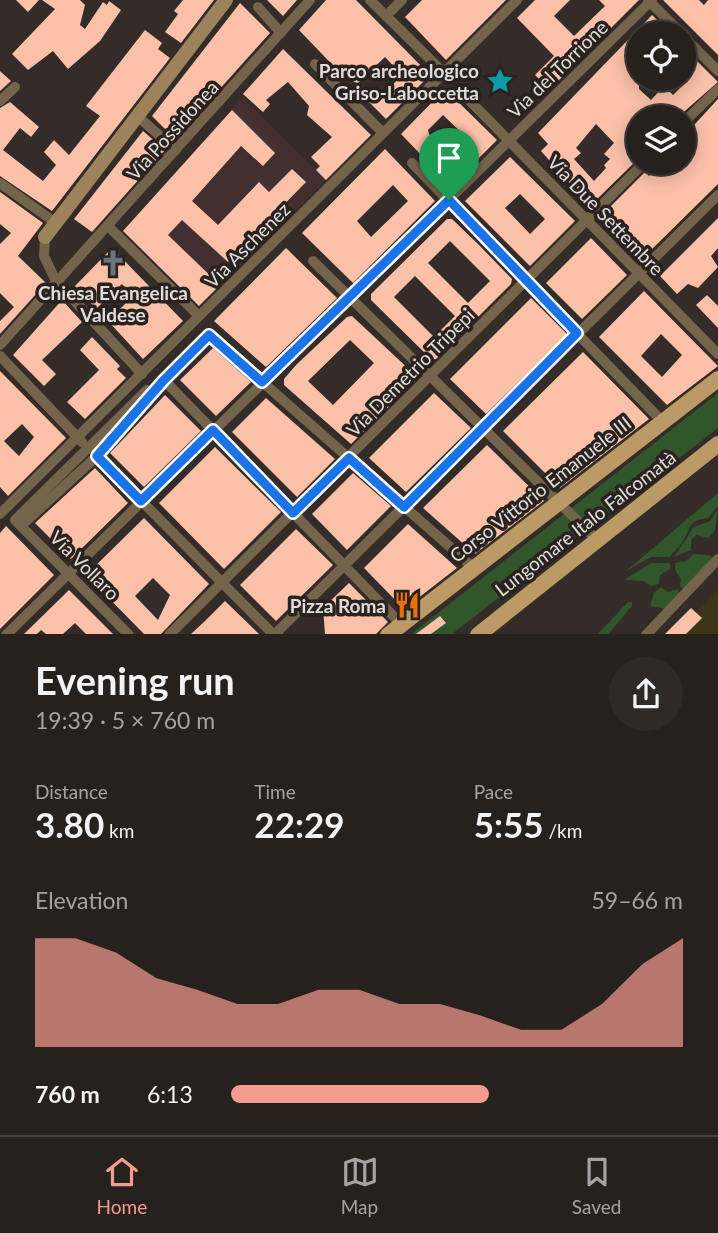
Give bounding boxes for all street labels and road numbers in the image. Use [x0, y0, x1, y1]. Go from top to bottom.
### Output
street label: Via del Torrione [502, 15, 612, 123]
street label: Via Possidonea [121, 76, 223, 184]
street label: Via Due Settembre [543, 150, 669, 280]
street label: Via Aschenez [200, 198, 294, 292]
street label: Via Demetrio Tripepi [341, 303, 479, 441]
street label: Corso Vittorio Emanuele III [445, 411, 635, 567]
street label: Lungomare Italo Falcomatà [490, 445, 680, 601]
street label: Via Vollaro [45, 525, 125, 605]

